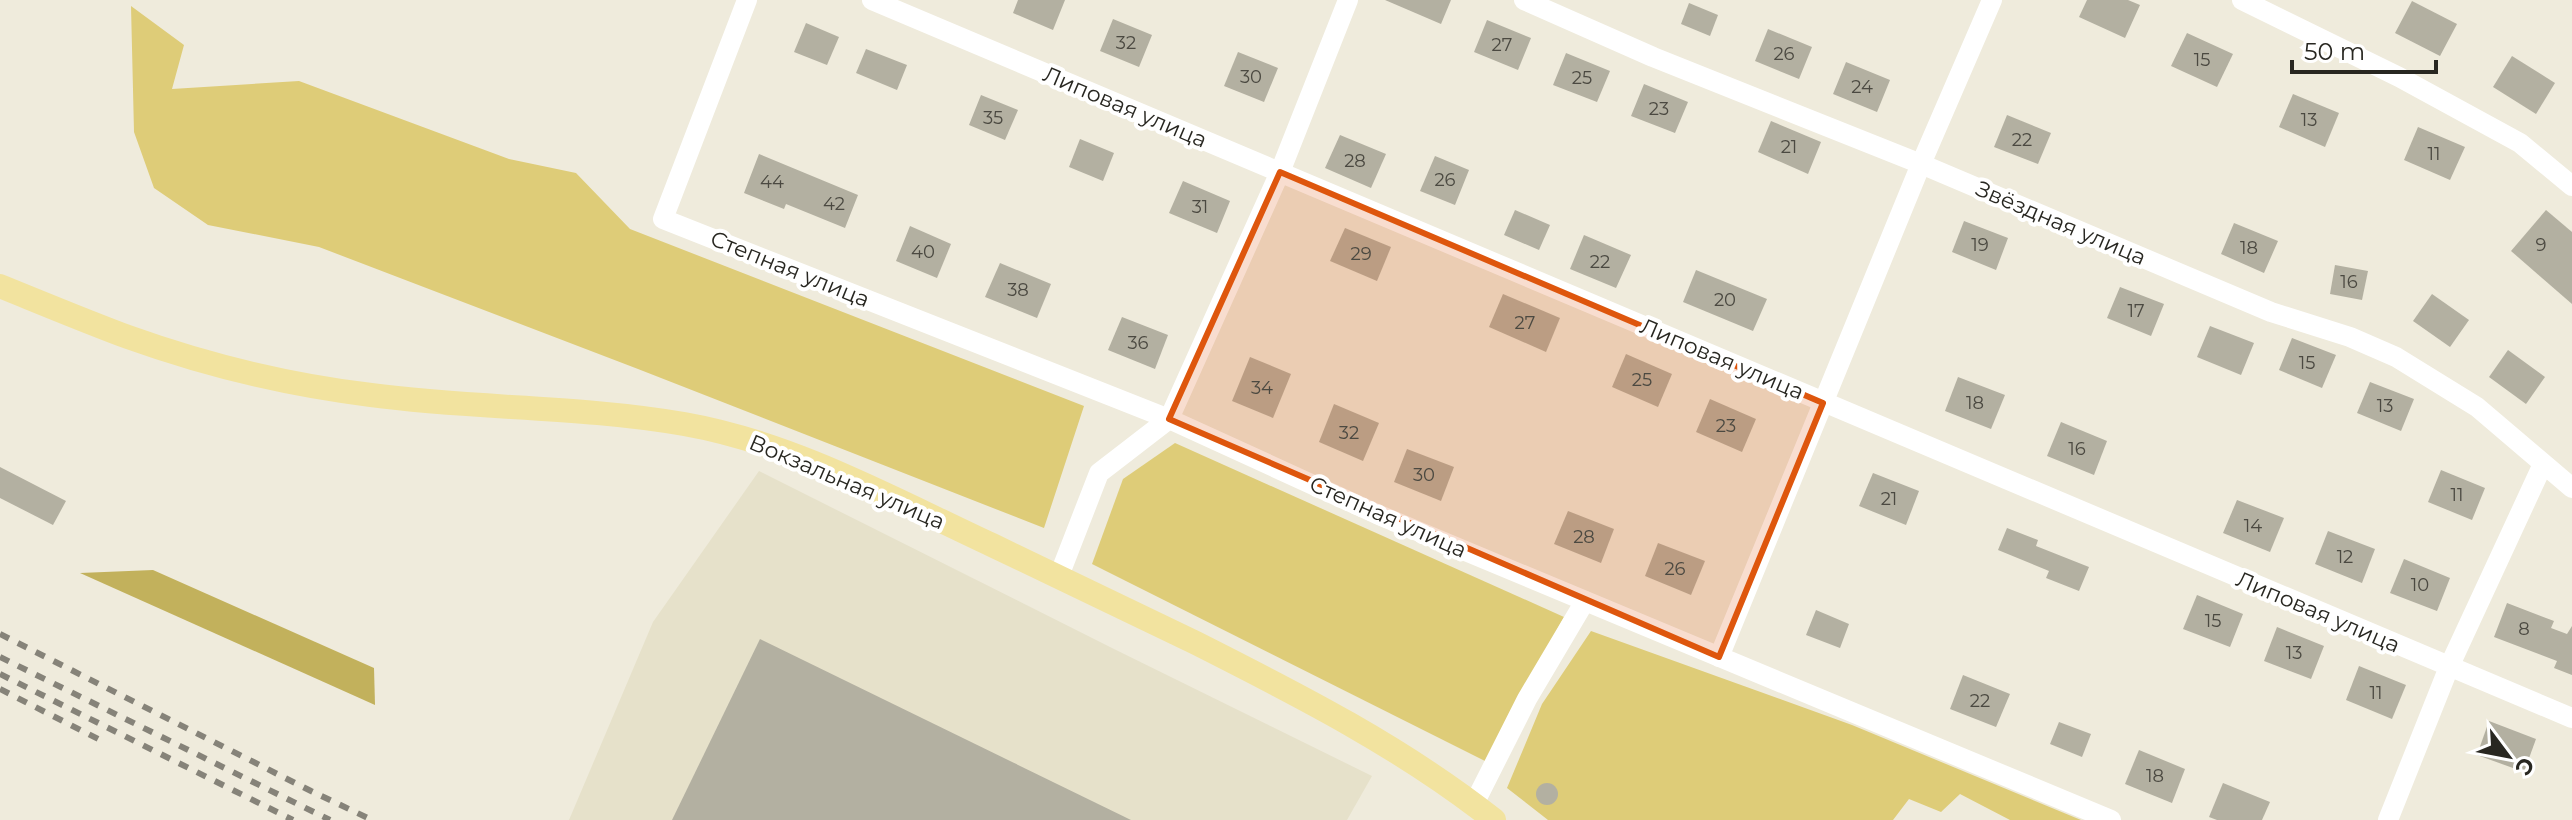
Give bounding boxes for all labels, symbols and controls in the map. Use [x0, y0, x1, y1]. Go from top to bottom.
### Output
scale bar [2292, 24, 2436, 74]
house number: 32 [1116, 32, 1136, 54]
house number: 27 [1492, 34, 1512, 56]
text: 50 m [2304, 37, 2365, 66]
house number: 26 [1773, 43, 1795, 65]
house number: 15 [2194, 49, 2210, 71]
street label: Липовая улица [1039, 60, 1211, 154]
house number: 30 [1240, 66, 1262, 88]
house number: 25 [1572, 67, 1592, 89]
house number: 24 [1851, 76, 1873, 98]
house number: 23 [1649, 98, 1669, 120]
house number: 35 [983, 107, 1003, 129]
house number: 13 [2301, 109, 2317, 131]
house number: 22 [2012, 129, 2032, 151]
house number: 21 [1781, 136, 1797, 158]
house number: 11 [2428, 143, 2441, 165]
house number: 28 [1344, 150, 1366, 172]
house number: 26 [1434, 169, 1456, 191]
house number: 44 [760, 171, 784, 193]
street label: Звёздная улица [1972, 175, 2150, 271]
house number: 42 [823, 193, 845, 215]
house number: 31 [1192, 196, 1208, 218]
street label: Степная улица [707, 225, 873, 313]
house number: 19 [1971, 234, 1989, 256]
house number: 9 [2536, 234, 2547, 256]
house number: 18 [2240, 237, 2258, 259]
house number: 40 [911, 241, 935, 263]
house number: 29 [1350, 243, 1372, 265]
house number: 22 [1590, 251, 1610, 273]
house number: 16 [2340, 271, 2358, 293]
house number: 38 [1007, 279, 1029, 301]
house number: 20 [1714, 289, 1736, 311]
house number: 17 [2127, 300, 2145, 322]
house number: 27 [1515, 312, 1535, 334]
street label: Липовая улица [1636, 312, 1808, 406]
house number: 36 [1127, 332, 1149, 354]
house number: 15 [2299, 352, 2315, 374]
house number: 25 [1632, 369, 1652, 391]
house number: 34 [1251, 377, 1273, 399]
house number: 18 [1966, 392, 1984, 414]
house number: 13 [2377, 395, 2393, 417]
house number: 23 [1716, 415, 1736, 437]
house number: 32 [1339, 422, 1359, 444]
street label: Вокзальная улица [745, 429, 949, 535]
house number: 16 [2068, 438, 2086, 460]
house number: 30 [1413, 464, 1435, 486]
street label: Степная улица [1305, 470, 1471, 564]
house number: 11 [2451, 484, 2464, 506]
house number: 21 [1881, 488, 1897, 510]
house number: 14 [2244, 515, 2262, 537]
house number: 28 [1573, 526, 1595, 548]
house number: 12 [2337, 546, 2353, 568]
house number: 26 [1664, 558, 1686, 580]
street label: Липовая улица [2232, 565, 2404, 659]
house number: 10 [2411, 574, 2429, 596]
house number: 15 [2205, 610, 2221, 632]
house number: 8 [2518, 618, 2530, 640]
house number: 13 [2286, 642, 2302, 664]
house number: 11 [2370, 682, 2383, 704]
house number: 22 [1970, 690, 1990, 712]
north arrow [2468, 716, 2548, 796]
text: С [2509, 752, 2540, 780]
house number: 18 [2146, 765, 2164, 787]

